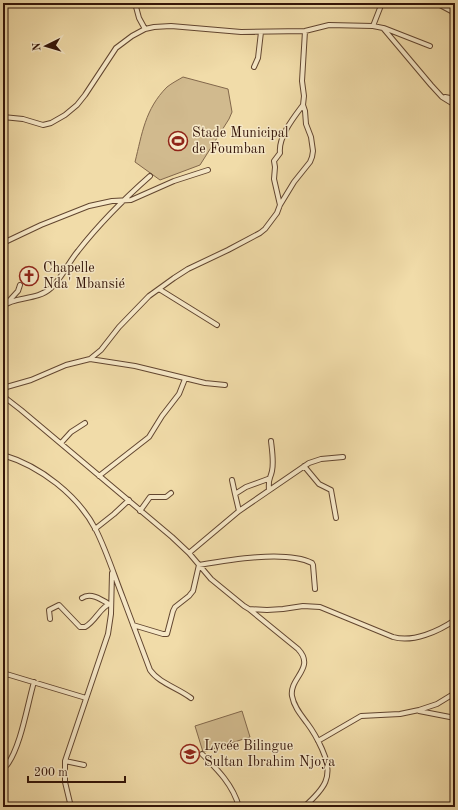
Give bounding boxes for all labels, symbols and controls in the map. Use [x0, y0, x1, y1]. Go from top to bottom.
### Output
north arrow [26, 26, 66, 66]
text: N [32, 41, 43, 51]
place label: Stade Municipal de Foumban [192, 126, 289, 156]
sports icon: Stade Municipal de Foumban [167, 130, 189, 152]
place label: Chapelle Nda' Mbansié [43, 261, 125, 291]
church icon: Chapelle Nda' Mbansié [18, 265, 40, 287]
place label: Lycée Bilingue Sultan Ibrahim Njoya [204, 739, 335, 769]
school or university icon: Lycée Bilingue Sultan Ibrahim Njoya [179, 743, 201, 765]
scale bar [28, 758, 125, 784]
text: 200 m [34, 767, 68, 779]

